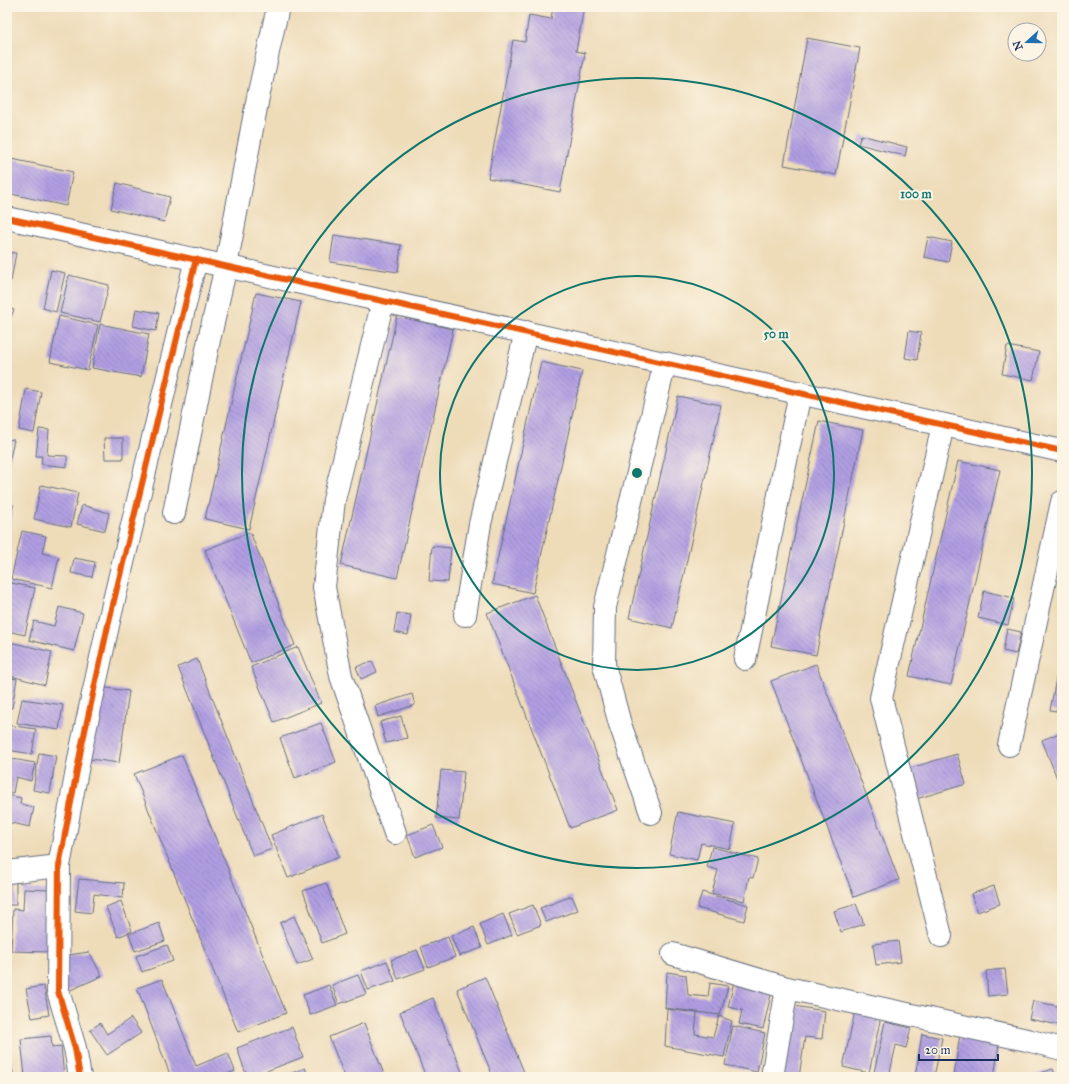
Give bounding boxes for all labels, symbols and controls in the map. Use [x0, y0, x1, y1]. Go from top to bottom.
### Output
north arrow [1007, 22, 1047, 62]
text: N [1010, 38, 1026, 52]
text: 100 m [900, 187, 933, 201]
text: 50 m [763, 327, 790, 341]
centre of rings [630, 466, 644, 480]
scale bar [919, 1036, 998, 1062]
text: 20 m [925, 1043, 951, 1057]

